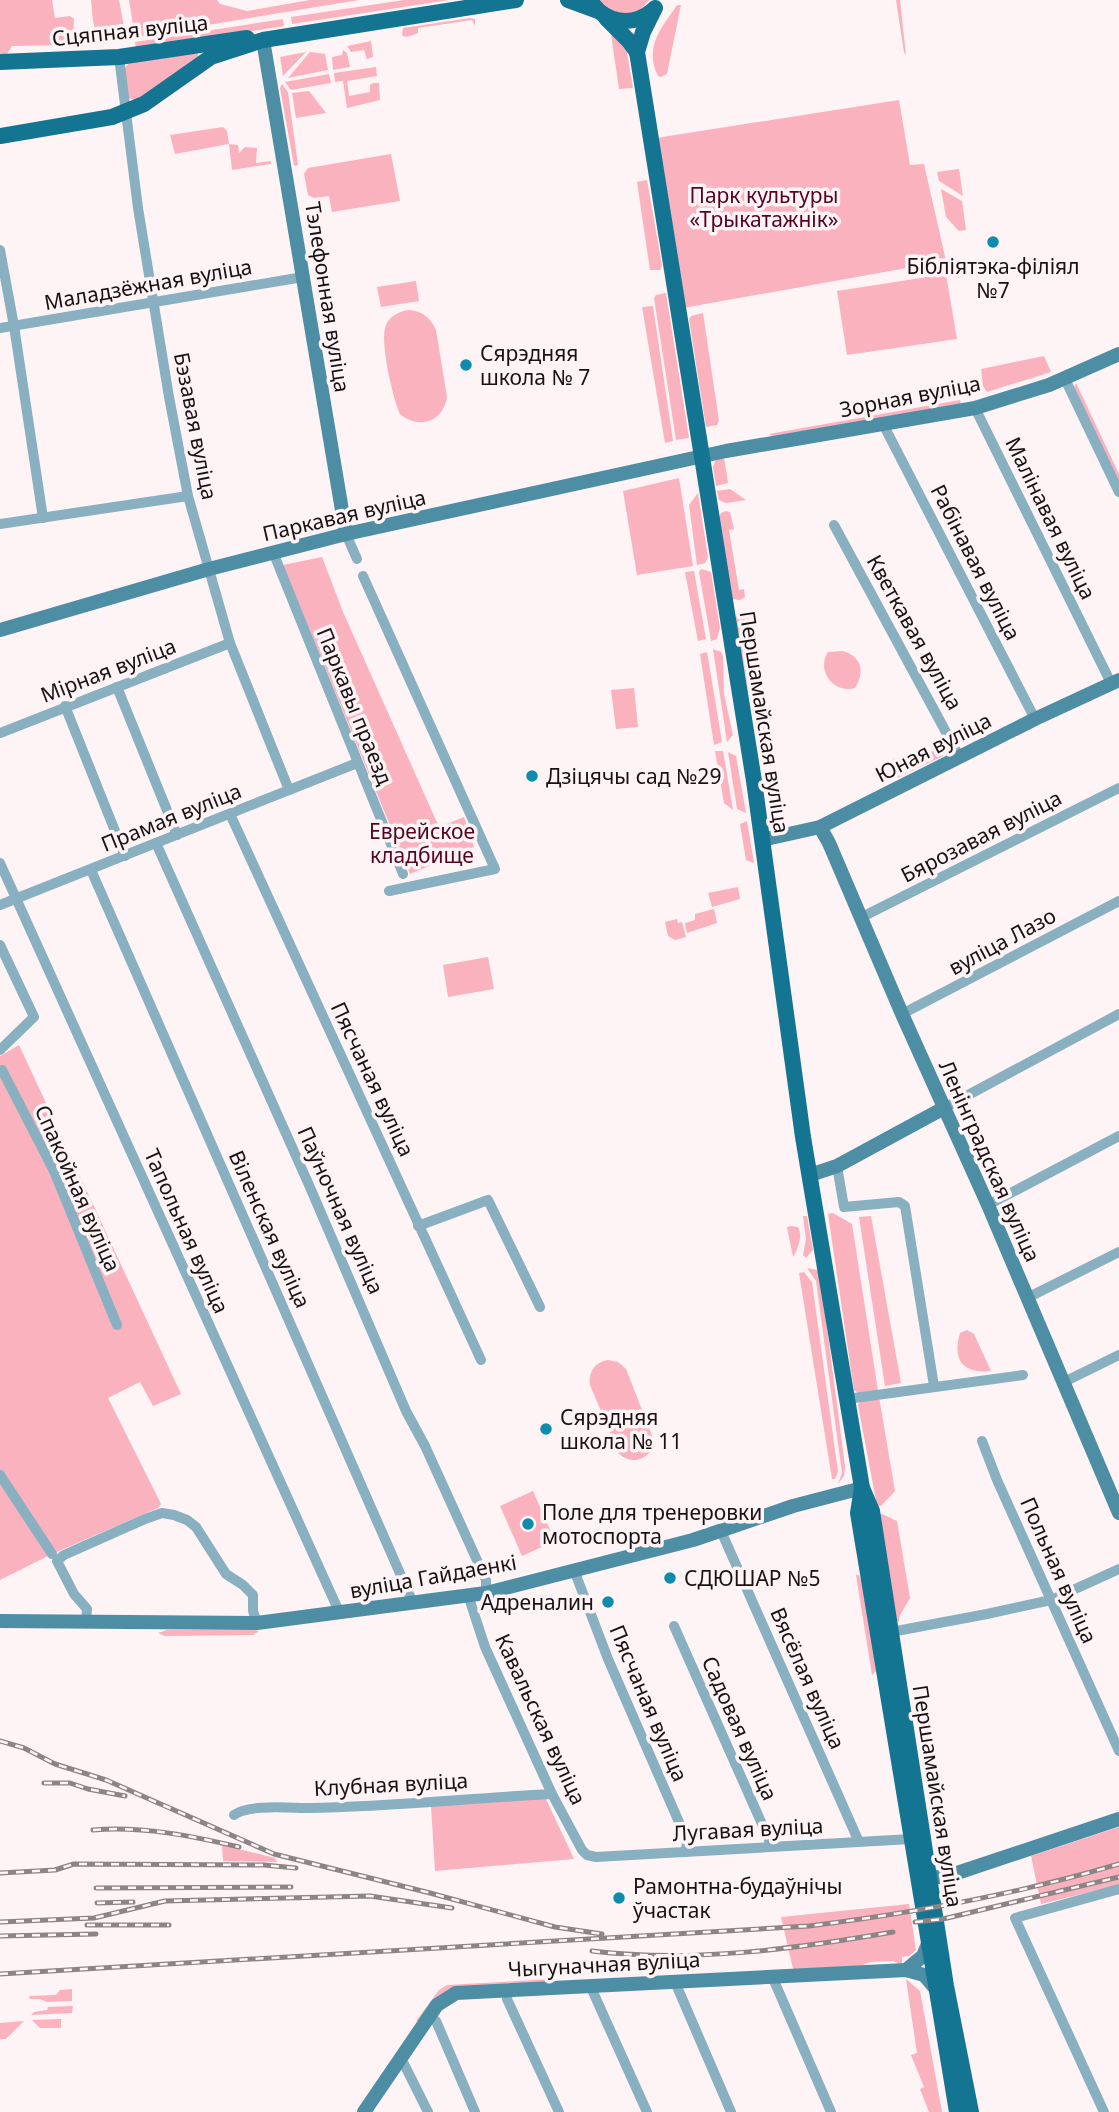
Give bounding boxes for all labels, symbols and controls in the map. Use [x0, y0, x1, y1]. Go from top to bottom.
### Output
street label: Сцяпная вуліца [51, 8, 209, 52]
park label: Парк культуры «Трыкатажнік» [689, 181, 839, 233]
street label: Тэлефонная вуліца [299, 200, 357, 394]
marker: Бібліятэка-філіял №7 [985, 234, 1001, 250]
street label: Маладзёжная вуліца [42, 252, 254, 316]
place label: Бібліятэка-філіял №7 [906, 252, 1080, 304]
place label: Сярэдняя школа № 7 [480, 339, 590, 391]
street label: Бэзавая вуліца [168, 350, 224, 502]
marker: Сярэдняя школа № 7 [458, 357, 474, 373]
street label: Зорная вуліца [837, 369, 983, 423]
street label: Малінавая вуліца [999, 432, 1103, 604]
street label: Рабінавая вуліца [925, 479, 1027, 645]
street label: Паркавая вуліца [260, 483, 428, 547]
street label: Кветкавая вуліца [861, 549, 969, 715]
street label: Першамайская вуліца [734, 609, 796, 835]
street label: Паркавы праезд [311, 623, 399, 789]
street label: Мірная вуліца [36, 631, 180, 709]
street label: Юная вуліца [870, 706, 996, 788]
place label: Дзіцячы сад №29 [546, 762, 721, 790]
marker: Дзіцячы сад №29 [524, 768, 540, 784]
street label: Прамая вуліца [97, 776, 245, 858]
street label: Бярозавая вуліца [896, 783, 1066, 889]
park label: Еврейское кладбище [369, 817, 475, 869]
street label: вуліца Лазо [943, 901, 1061, 981]
street label: Пясчаная вуліца [325, 997, 421, 1161]
street label: Ленінградская вуліца [933, 1056, 1047, 1266]
street label: Спакойная вуліца [29, 1100, 127, 1276]
street label: Паўночная вуліца [291, 1122, 391, 1298]
street label: Тапольная вуліца [138, 1144, 236, 1318]
street label: Віленская вуліца [223, 1146, 317, 1312]
place label: Сярэдняя школа № 11 [560, 1403, 682, 1455]
marker: Сярэдняя школа № 11 [538, 1421, 554, 1437]
street label: Польная вуліца [1014, 1492, 1104, 1648]
place label: Поле для тренеровки мотоспорта [542, 1498, 762, 1550]
marker: Поле для тренеровки мотоспорта [520, 1516, 536, 1532]
street label: вуліца Гайдаенкі [347, 1548, 519, 1604]
place label: СДЮШАР №5 [684, 1564, 820, 1592]
marker: СДЮШАР №5 [662, 1570, 678, 1586]
place label: Адреналин [481, 1588, 594, 1616]
marker: Адреналин [600, 1594, 616, 1610]
street label: Вясёлая вуліца [764, 1603, 852, 1753]
street label: Пясчаная вуліца [603, 1620, 695, 1786]
street label: Кавальская вуліца [489, 1629, 593, 1809]
street label: Садовая вуліца [696, 1652, 784, 1804]
street label: Першамайская вуліца [907, 1683, 969, 1909]
street label: Клубная вуліца [313, 1766, 469, 1802]
street label: Лугавая вуліца [672, 1811, 824, 1847]
place label: Рамонтна-будаўнічы ўчастак [633, 1872, 843, 1924]
marker: Рамонтна-будаўнічы ўчастак [611, 1890, 627, 1906]
street label: Чыгуначная вуліца [507, 1945, 701, 1983]

